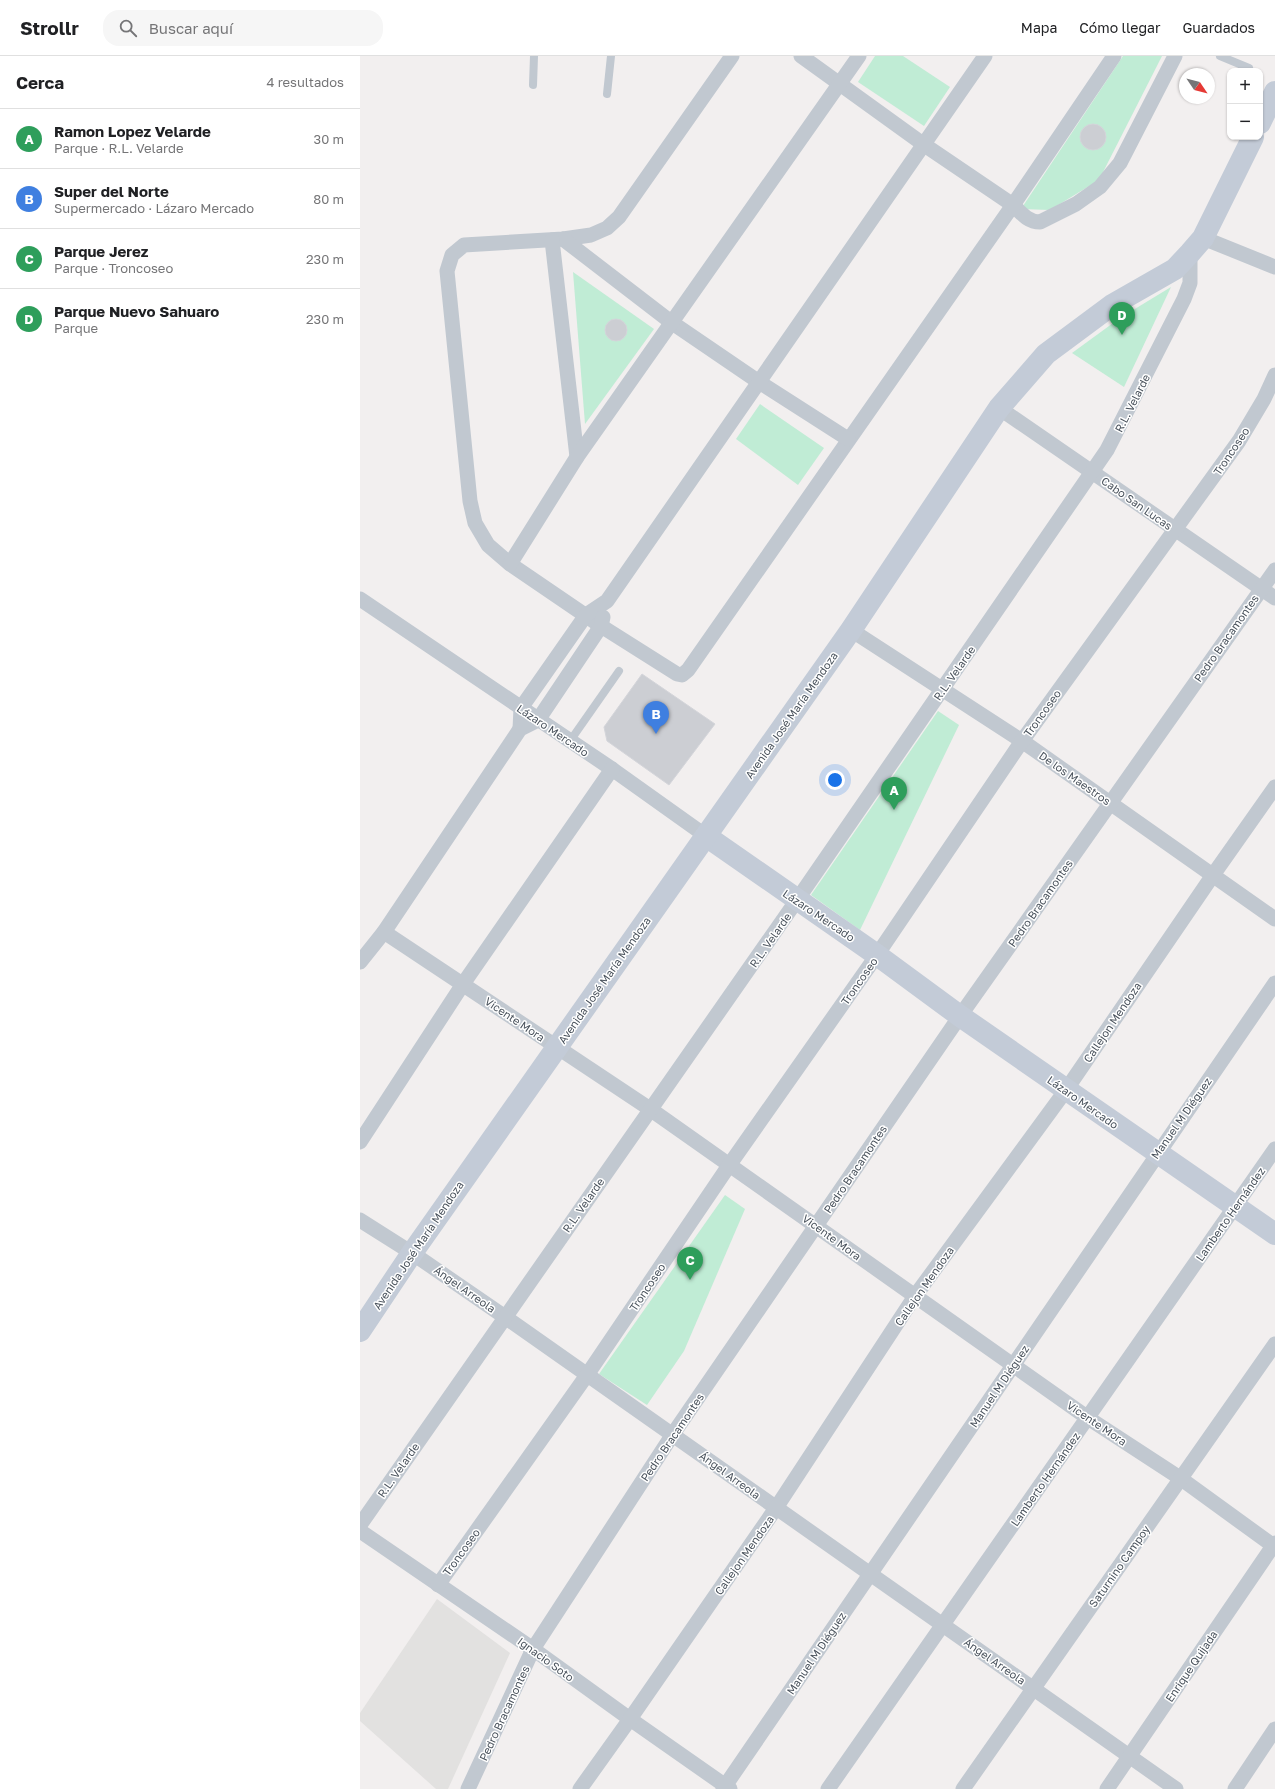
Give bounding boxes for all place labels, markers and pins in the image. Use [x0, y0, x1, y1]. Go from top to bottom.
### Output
pin: D [1109, 302, 1135, 335]
pin: B [643, 701, 669, 734]
pin: A [881, 777, 907, 810]
pin: C [677, 1247, 703, 1280]

